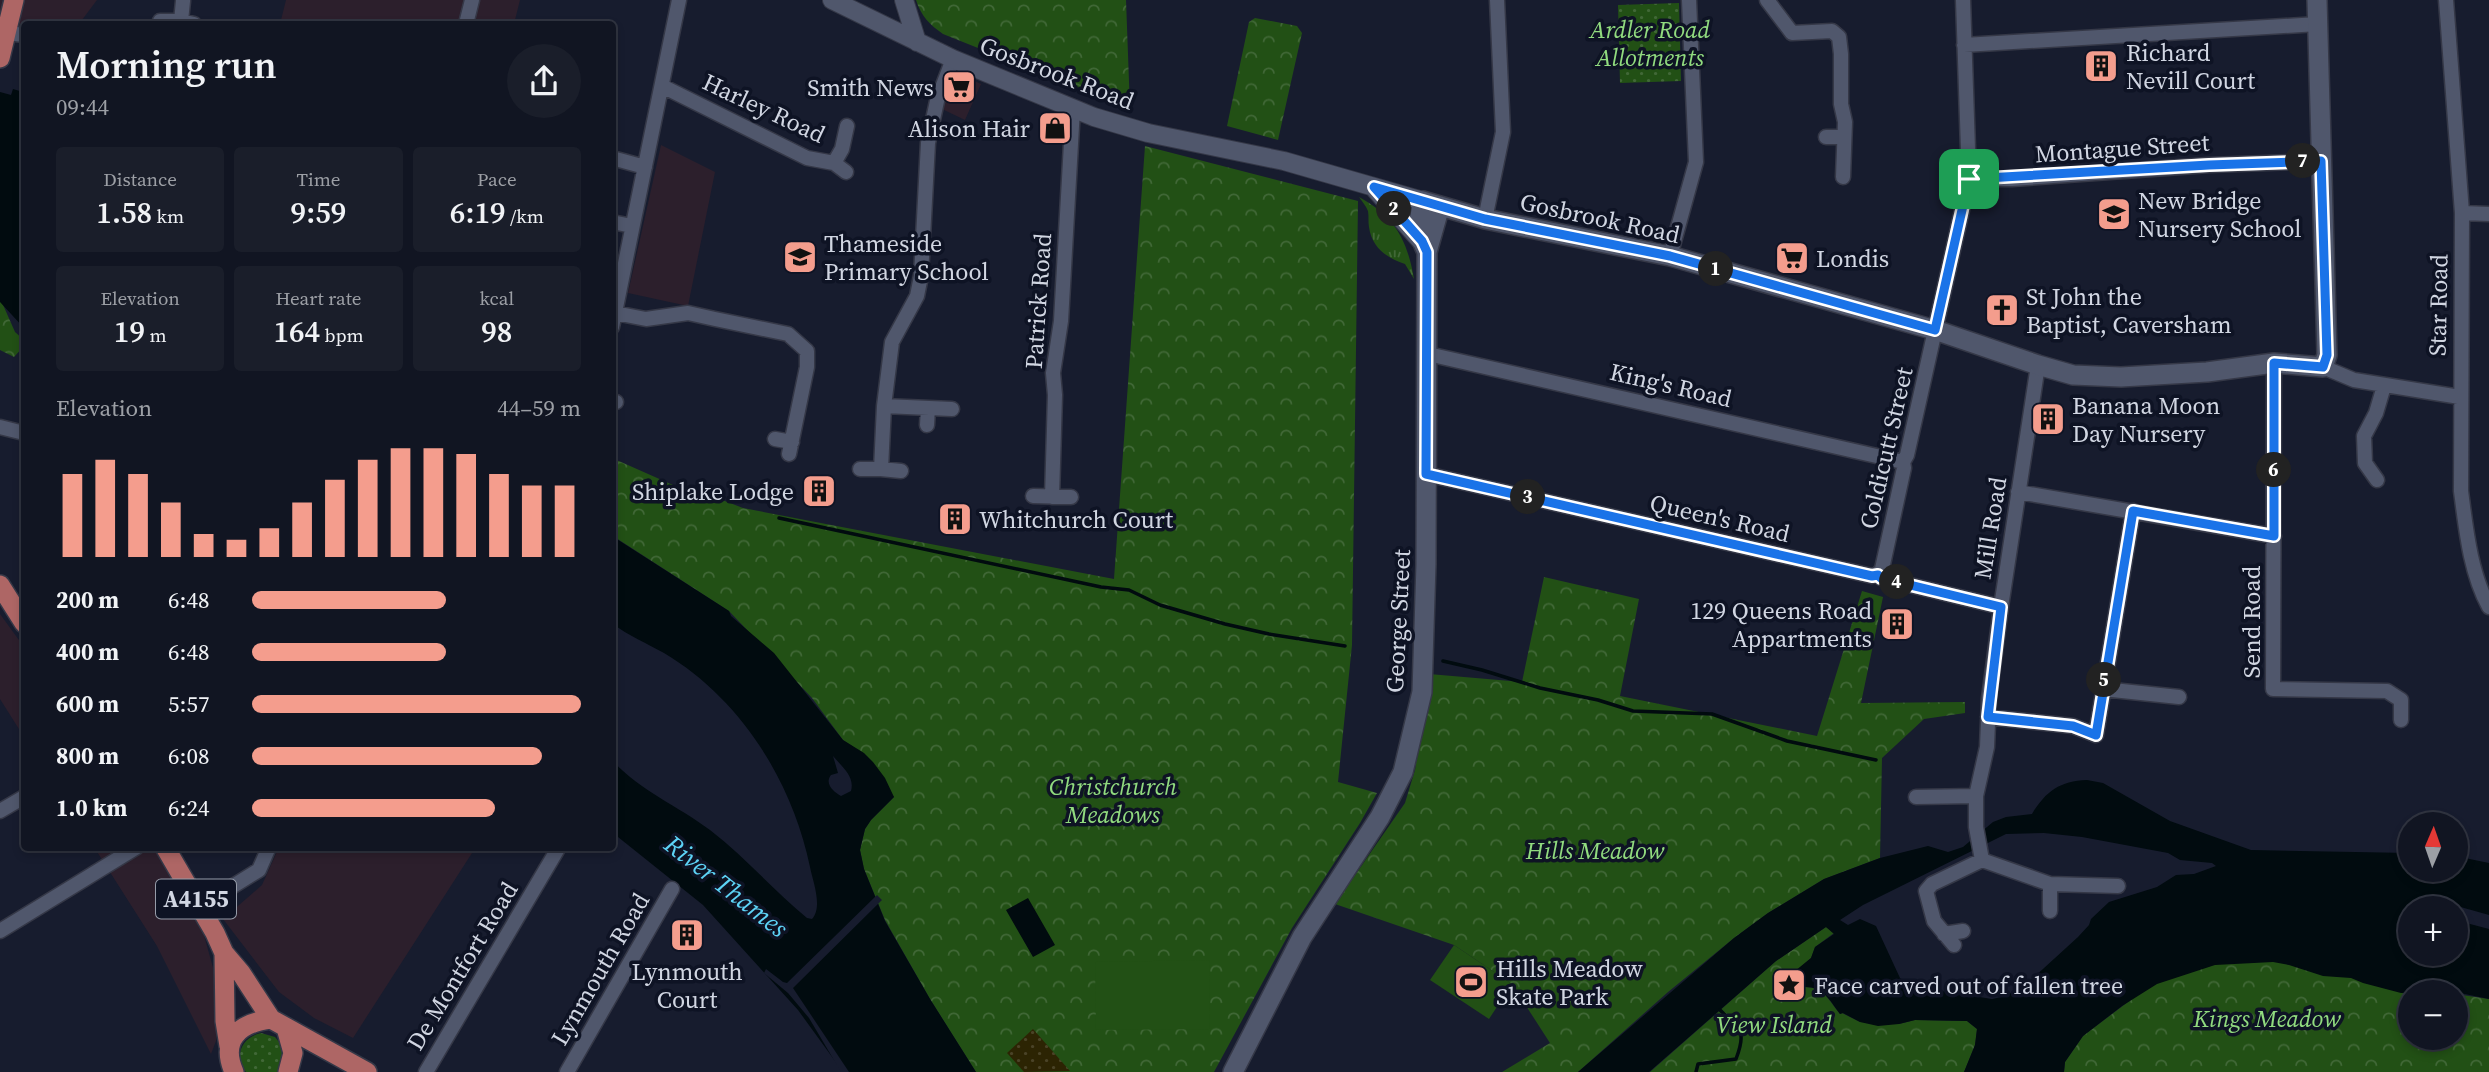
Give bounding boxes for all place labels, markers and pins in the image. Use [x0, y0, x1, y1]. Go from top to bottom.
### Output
place label: Richard Nevill Court [2126, 36, 2255, 97]
building icon: Richard Nevill Court [2082, 47, 2120, 85]
supermarket icon: Smith News [940, 68, 978, 106]
place label: Smith News [807, 71, 934, 104]
shop icon: Alison Hair [1036, 109, 1074, 147]
place label: Alison Hair [908, 112, 1030, 145]
pin: 7 [2286, 144, 2320, 178]
pin [1939, 149, 1999, 209]
place label: New Bridge Nursery School [2138, 184, 2301, 245]
pin: 2 [1376, 192, 1412, 227]
school or university icon: New Bridge Nursery School [2095, 195, 2133, 233]
place label: Thameside Primary School [824, 227, 989, 288]
school or university icon: Thameside Primary School [781, 238, 819, 276]
supermarket icon: Londis [1773, 239, 1811, 277]
place label: Londis [1816, 242, 1889, 275]
pin: 1 [1698, 252, 1734, 286]
place label: St John the Baptist, Caversham [2026, 280, 2232, 341]
church icon: St John the Baptist, Caversham [1983, 291, 2021, 329]
place label: Banana Moon Day Nursery [2072, 389, 2220, 450]
building icon: Banana Moon Day Nursery [2029, 400, 2067, 438]
pin: 6 [2256, 452, 2292, 488]
building icon: Shiplake Lodge [800, 472, 838, 510]
place label: Shiplake Lodge [632, 475, 794, 508]
pin: 3 [1510, 480, 1546, 514]
building icon: Whitchurch Court [936, 500, 974, 538]
place label: Whitchurch Court [979, 503, 1173, 536]
pin: 4 [1880, 564, 1914, 600]
place label: 129 Queens Road Appartments [1690, 594, 1872, 655]
building icon: 129 Queens Road Appartments [1878, 605, 1916, 643]
pin: 5 [2086, 662, 2122, 698]
building icon: Lynmouth Court [668, 916, 706, 954]
place label: Hills Meadow Skate Park [1496, 952, 1644, 1013]
place label: Lynmouth Court [631, 955, 743, 1016]
sports icon: Hills Meadow Skate Park [1452, 963, 1490, 1001]
place icon: Face carved out of fallen tree [1770, 966, 1808, 1004]
place label: Face carved out of fallen tree [1814, 969, 2123, 1002]

